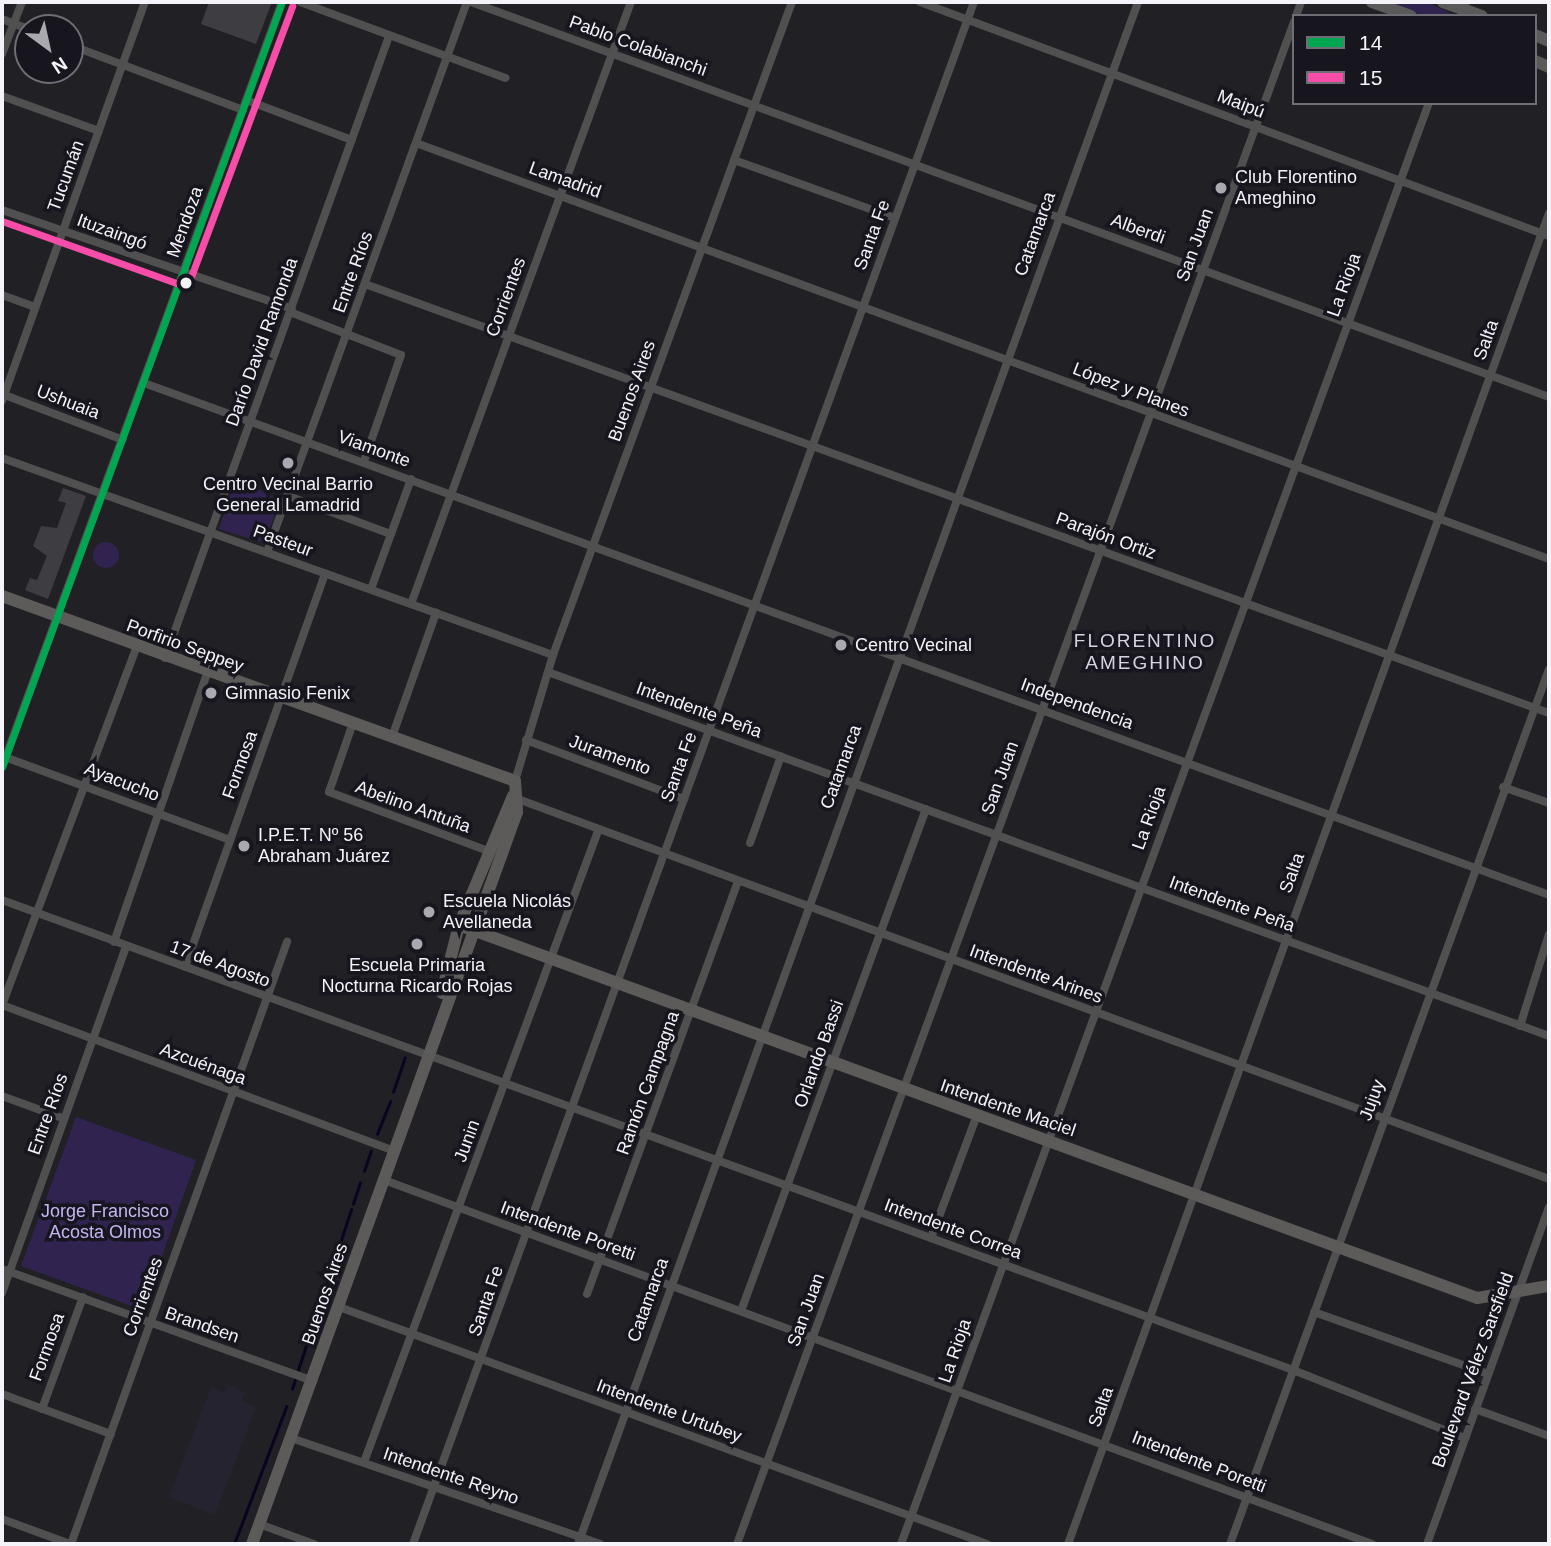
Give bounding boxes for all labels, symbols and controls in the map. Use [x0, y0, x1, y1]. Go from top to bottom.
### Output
street label: Pablo Colabianchi [566, 11, 710, 81]
north arrow [14, 14, 84, 84]
legend [1292, 14, 1537, 105]
text: 14 [1359, 31, 1382, 54]
text: N [48, 53, 71, 78]
text: 15 [1359, 66, 1382, 89]
street label: Maipú [1214, 85, 1268, 123]
street label: Tucumán [43, 137, 89, 215]
street label: Lamadrid [526, 157, 604, 203]
place label: Club Florentino Ameghino [1235, 167, 1357, 210]
marker: Club Florentino Ameghino [1213, 180, 1229, 196]
street label: Mendoza [162, 184, 208, 260]
street label: Catamarca [1010, 189, 1060, 279]
street label: Santa Fe [849, 197, 895, 273]
street label: San Juan [1172, 206, 1218, 284]
street label: Ituzaingó [74, 209, 150, 255]
street label: Alberdi [1108, 209, 1168, 249]
street label: Entre Ríos [328, 228, 378, 316]
street label: La Rioja [1323, 250, 1365, 320]
street label: Corrientes [482, 254, 530, 340]
street label: Darío David Ramonda [221, 255, 303, 429]
unlabelled marker [179, 276, 193, 290]
street label: Salta [1469, 317, 1503, 363]
street label: Buenos Aires [604, 337, 660, 445]
street label: López y Planes [1070, 358, 1192, 422]
street label: Ushuaia [33, 380, 103, 424]
street label: Viamonte [335, 426, 413, 472]
marker: Centro Vecinal Barrio General Lamadrid [280, 455, 296, 471]
place label: Centro Vecinal Barrio General Lamadrid [203, 474, 373, 516]
street label: Parajón Ortiz [1053, 508, 1159, 564]
street label: Pasteur [250, 520, 316, 562]
street label: Porfirio Seppey [123, 615, 247, 677]
district label: FLORENTINO AMEGHINO [1075, 630, 1215, 674]
place label: Centro Vecinal [855, 634, 972, 656]
marker: Centro Vecinal [833, 637, 849, 653]
street label: Independencia [1018, 674, 1136, 734]
street label: Intendente Peña [633, 677, 765, 743]
place label: Gimnasio Fenix [225, 682, 350, 704]
marker: Gimnasio Fenix [203, 685, 219, 701]
street label: Catamarca [816, 722, 866, 812]
street label: Formosa [218, 728, 262, 802]
street label: Santa Fe [656, 729, 702, 805]
street label: Juramento [566, 730, 654, 780]
street label: San Juan [977, 739, 1023, 817]
street label: Ayacucho [81, 758, 163, 806]
street label: Abelino Antuña [352, 776, 474, 838]
street label: La Rioja [1128, 783, 1170, 853]
place label: I.P.E.T. Nº 56 Abraham Juárez [258, 825, 390, 868]
marker: I.P.E.T. Nº 56 Abraham Juárez [236, 838, 252, 854]
street label: Salta [1275, 850, 1309, 896]
street label: Intendente Peña [1166, 871, 1298, 937]
place label: Escuela Nicolás Avellaneda [443, 891, 571, 934]
marker: Escuela Nicolás Avellaneda [421, 904, 437, 920]
street label: 17 de Agosto [166, 936, 274, 992]
marker: Escuela Primaria Nocturna Ricardo Rojas [409, 936, 425, 952]
street label: Intendente Arines [966, 940, 1106, 1008]
place label: Escuela Primaria Nocturna Ricardo Rojas [321, 955, 513, 998]
street label: Orlando Bassi [790, 997, 848, 1111]
street label: Ramón Campagna [612, 1008, 684, 1158]
street label: Azcuénaga [157, 1038, 249, 1090]
street label: Entre Ríos [23, 1070, 73, 1158]
street label: Intendente Maciel [937, 1075, 1079, 1141]
street label: Jujuy [1355, 1077, 1389, 1123]
street label: Junin [449, 1117, 485, 1165]
street label: Intendente Correa [881, 1194, 1025, 1264]
street label: Intendente Poretti [498, 1197, 638, 1265]
park label: Jorge Francisco Acosta Olmos [41, 1201, 169, 1244]
street label: Buenos Aires [297, 1240, 353, 1348]
street label: Corrientes [119, 1254, 167, 1340]
street label: Catamarca [623, 1255, 673, 1345]
street label: Santa Fe [464, 1263, 508, 1339]
street label: Boulevard Vélez Sarsfield [1428, 1269, 1518, 1471]
street label: San Juan [783, 1271, 829, 1349]
street label: Brandsen [162, 1302, 242, 1348]
street label: Formosa [25, 1310, 69, 1384]
street label: La Rioja [934, 1316, 976, 1386]
street label: Intendente Urtubey [593, 1375, 745, 1447]
street label: Salta [1084, 1384, 1118, 1430]
street label: Intendente Poretti [1129, 1426, 1269, 1498]
street label: Intendente Reyno [380, 1443, 522, 1509]

